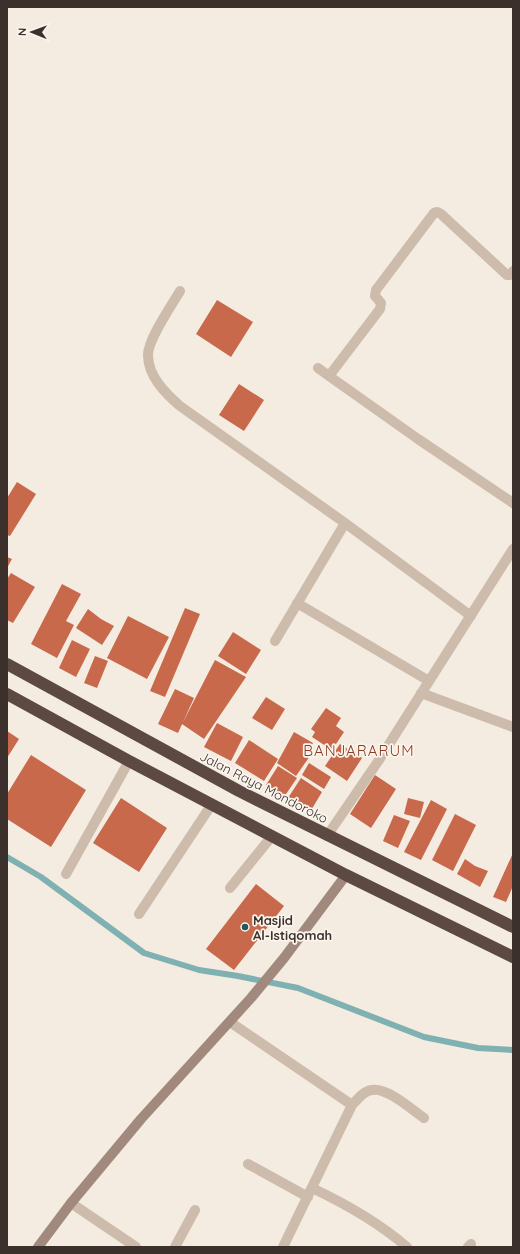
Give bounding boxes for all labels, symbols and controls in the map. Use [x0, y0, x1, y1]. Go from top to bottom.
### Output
north arrow [12, 12, 52, 52]
text: N [15, 28, 29, 36]
district label: BANJARARUM [303, 741, 415, 760]
street label: Jalan Raya Mondoroko [197, 748, 331, 826]
place label: Masjid Al-Istiqomah [253, 912, 332, 943]
marker: Masjid Al-Istiqomah [240, 922, 250, 932]

